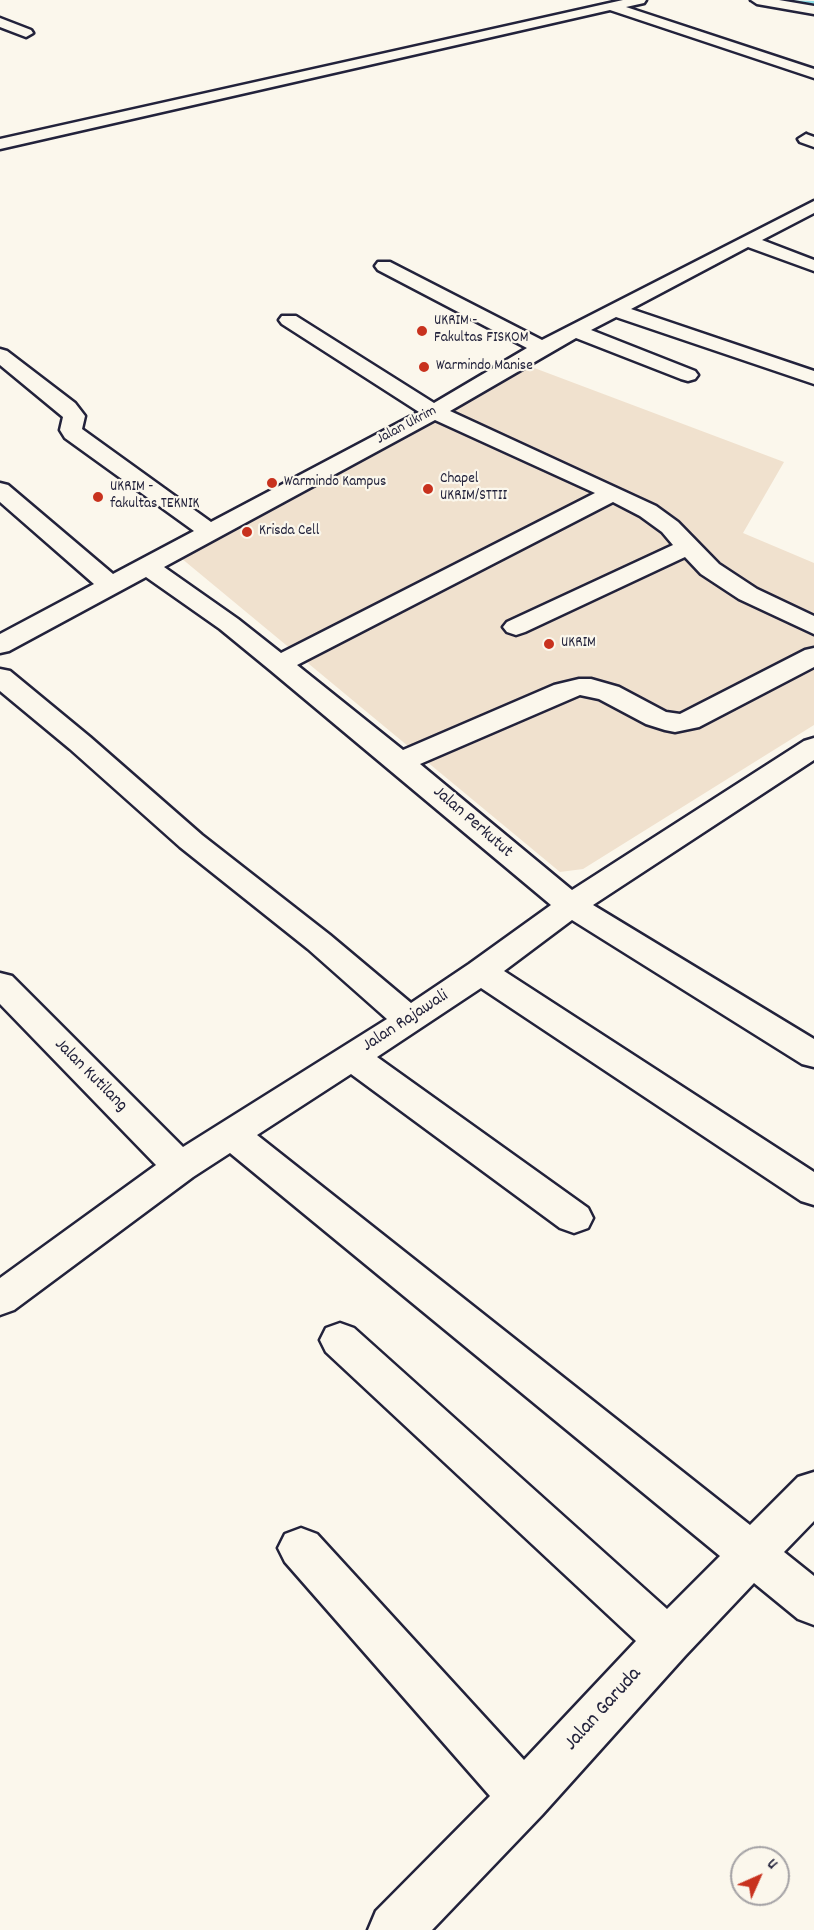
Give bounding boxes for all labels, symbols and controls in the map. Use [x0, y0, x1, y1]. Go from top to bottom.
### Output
place label: UKRIM - Fakultas FISKOM [434, 313, 529, 348]
marker: UKRIM - Fakultas FISKOM [415, 324, 429, 338]
place label: Warmindo Manise [436, 358, 533, 376]
marker: Warmindo Manise [417, 360, 431, 374]
street label: Jalan Ukrim [374, 403, 440, 449]
place label: Chapel UKRIM/STTII [440, 471, 507, 506]
place label: Warmindo Kampus [284, 474, 386, 492]
marker: Warmindo Kampus [265, 476, 279, 490]
place label: UKRIM - fakultas TEKNIK [110, 479, 200, 514]
marker: Chapel UKRIM/STTII [421, 482, 435, 496]
marker: UKRIM - fakultas TEKNIK [91, 490, 105, 504]
place label: Krisda Cell [259, 523, 319, 541]
marker: Krisda Cell [240, 525, 254, 539]
place label: UKRIM [561, 635, 596, 653]
marker: UKRIM [542, 637, 556, 651]
street label: Jalan Perkutut [428, 782, 516, 864]
street label: Jalan Rajawali [359, 986, 453, 1058]
street label: Jalan Kutilang [49, 1035, 131, 1117]
street label: Jalan Garuda [560, 1663, 648, 1757]
north arrow [730, 1846, 790, 1906]
text: U [761, 1853, 783, 1875]

